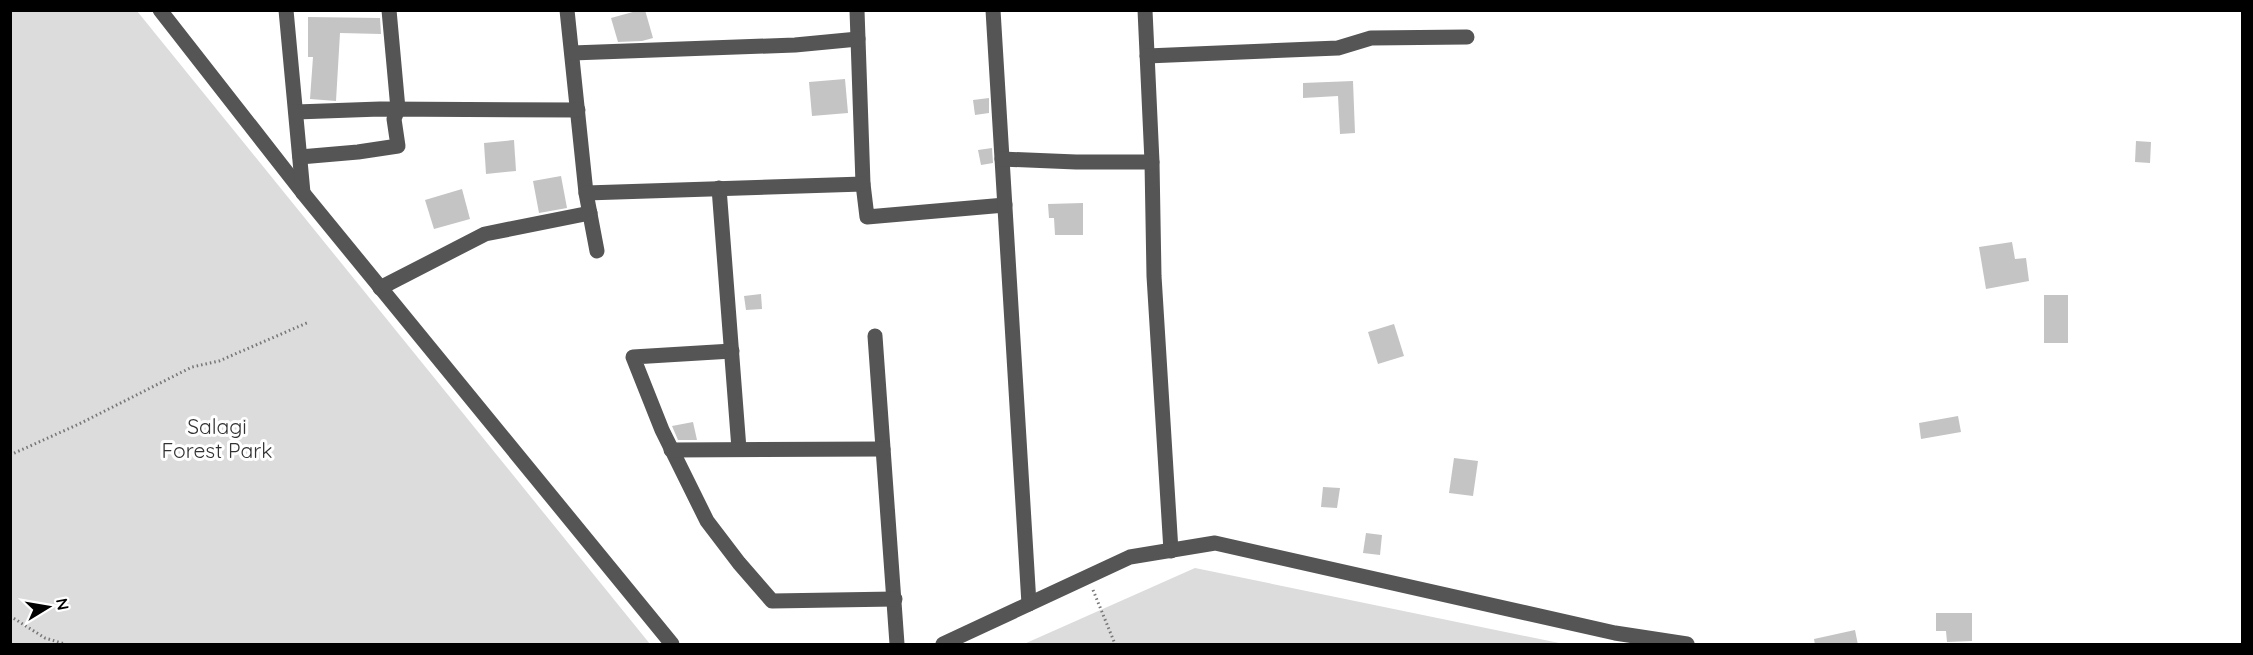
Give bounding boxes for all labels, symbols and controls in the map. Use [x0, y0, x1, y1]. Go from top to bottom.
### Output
park label: Salagi Forest Park [162, 413, 272, 463]
north arrow [18, 577, 78, 637]
text: N [52, 596, 74, 612]

